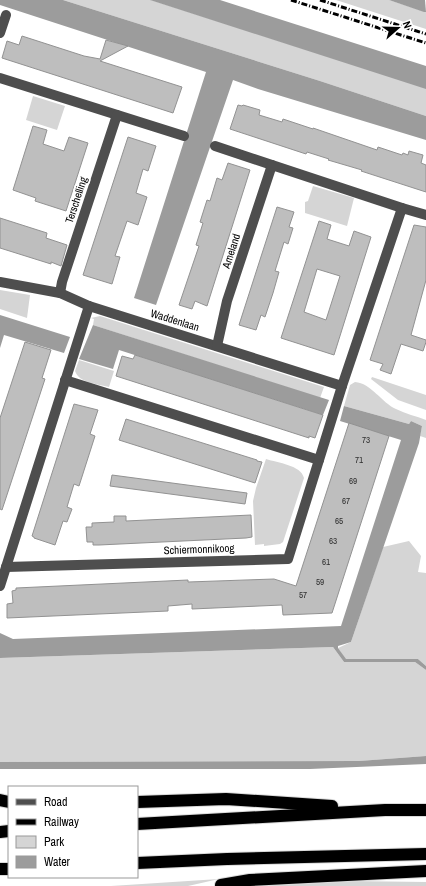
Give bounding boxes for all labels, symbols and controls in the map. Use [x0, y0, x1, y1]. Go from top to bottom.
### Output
north arrow [378, 8, 418, 48]
text: N [400, 19, 415, 30]
street label: Terschelling [62, 175, 90, 225]
street label: Ameland [219, 232, 243, 271]
street label: Waddenlaan [149, 306, 201, 334]
house number: 73 [362, 434, 370, 446]
house number: 71 [355, 454, 363, 466]
house number: 69 [349, 475, 357, 487]
house number: 67 [342, 495, 350, 507]
house number: 65 [335, 515, 343, 527]
house number: 63 [329, 535, 337, 547]
street label: Schiermonnikoog [163, 541, 235, 557]
house number: 61 [322, 556, 330, 568]
house number: 59 [316, 576, 324, 588]
house number: 57 [299, 589, 307, 601]
legend [8, 786, 138, 878]
text: Road [44, 794, 68, 810]
text: Railway [44, 814, 79, 830]
text: Park [44, 834, 64, 850]
text: Water [44, 854, 71, 870]

